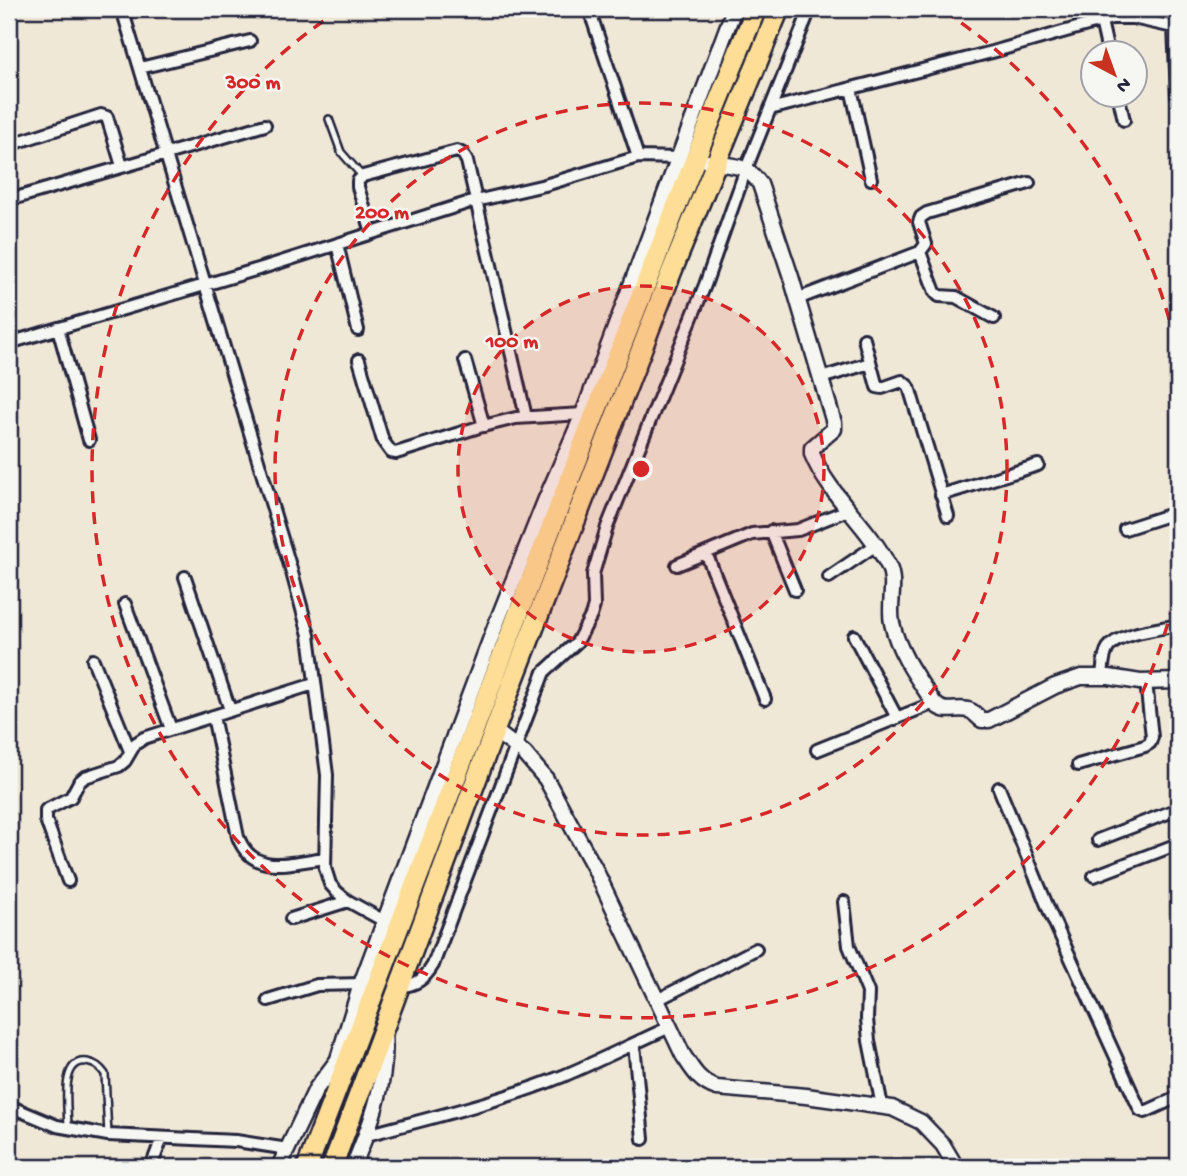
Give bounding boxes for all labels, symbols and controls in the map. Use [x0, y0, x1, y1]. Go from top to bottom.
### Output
north arrow [1078, 38, 1148, 108]
text: N [1111, 71, 1135, 97]
text: 300 m [225, 72, 280, 97]
text: 200 m [355, 202, 409, 227]
text: 100 m [485, 331, 538, 356]
centre of rings [629, 457, 653, 481]

